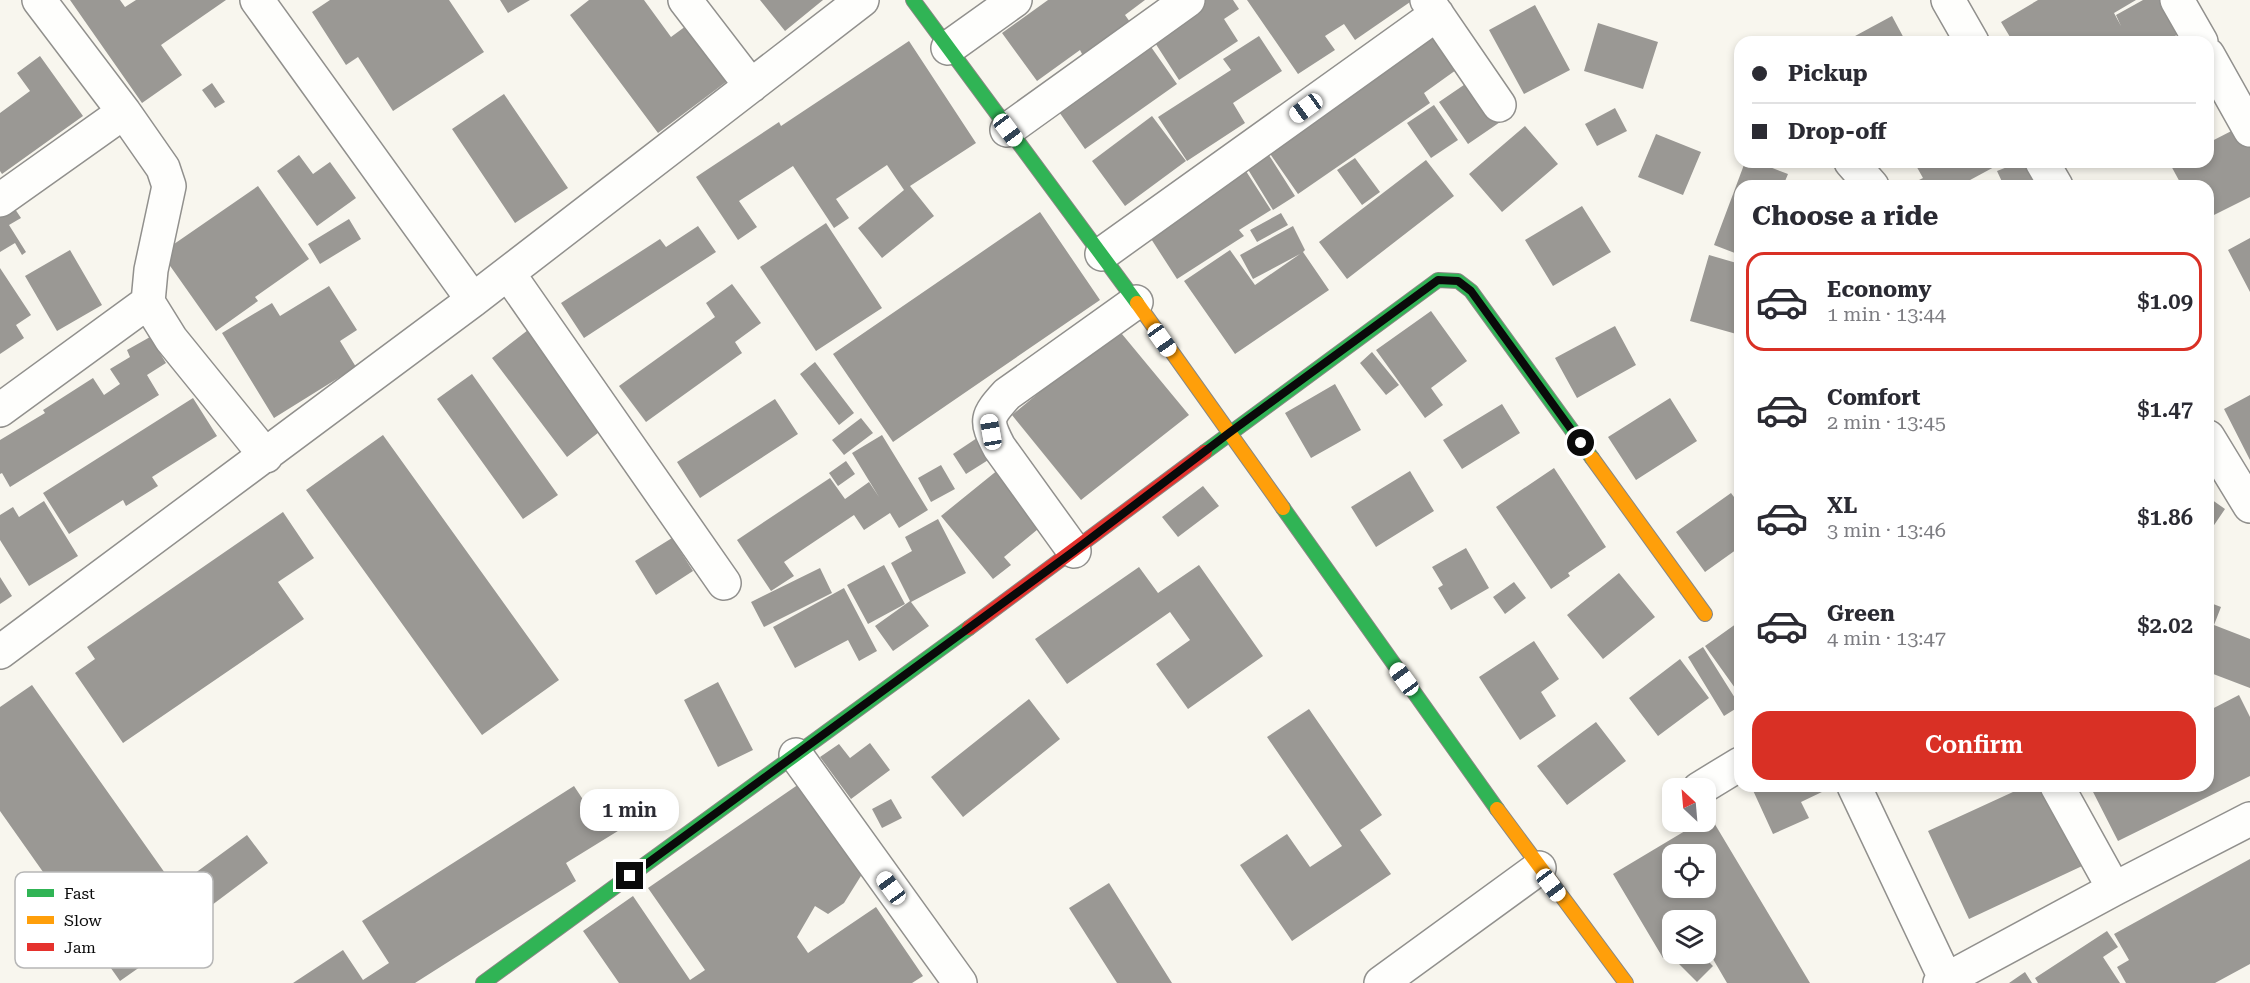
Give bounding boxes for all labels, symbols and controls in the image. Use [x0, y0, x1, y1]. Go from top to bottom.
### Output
text: Pickup [1788, 61, 1868, 86]
car [1286, 90, 1326, 126]
car [990, 110, 1026, 150]
text: Drop-off [1788, 119, 1886, 144]
text: Choose a ride [1752, 200, 1938, 232]
icon: car [1755, 275, 1809, 329]
text: Economy [1827, 277, 1931, 302]
text: $1.09 [2137, 289, 2193, 314]
text: 1 min · 13:44 [1827, 302, 1946, 326]
car [1144, 320, 1180, 360]
icon: car [1755, 383, 1809, 437]
text: Comfort [1827, 385, 1920, 410]
text: $1.47 [2137, 397, 2193, 422]
text: 2 min · 13:45 [1827, 410, 1946, 434]
car [979, 413, 1003, 451]
route start [1567, 429, 1594, 456]
icon: car [1755, 491, 1809, 545]
text: XL [1827, 493, 1857, 518]
text: $1.86 [2137, 505, 2193, 530]
text: 3 min · 13:46 [1827, 518, 1946, 542]
icon: car [1755, 599, 1809, 653]
text: Green [1827, 601, 1895, 626]
text: $2.02 [2137, 613, 2193, 638]
text: 4 min · 13:47 [1827, 626, 1946, 650]
car [1386, 659, 1422, 699]
button: Confirm [1752, 711, 2196, 780]
north arrow [1662, 778, 1716, 832]
map controls [1662, 778, 1716, 964]
callout: 1 min [580, 789, 680, 831]
text: 1 min [602, 798, 657, 822]
button: locate [1662, 844, 1716, 898]
route end [616, 862, 643, 889]
car [1533, 865, 1569, 905]
car [873, 868, 909, 908]
legend [15, 872, 213, 968]
text: Fast [64, 884, 95, 903]
button: layers [1662, 910, 1716, 964]
text: Slow [64, 911, 102, 930]
text: Jam [64, 938, 96, 957]

